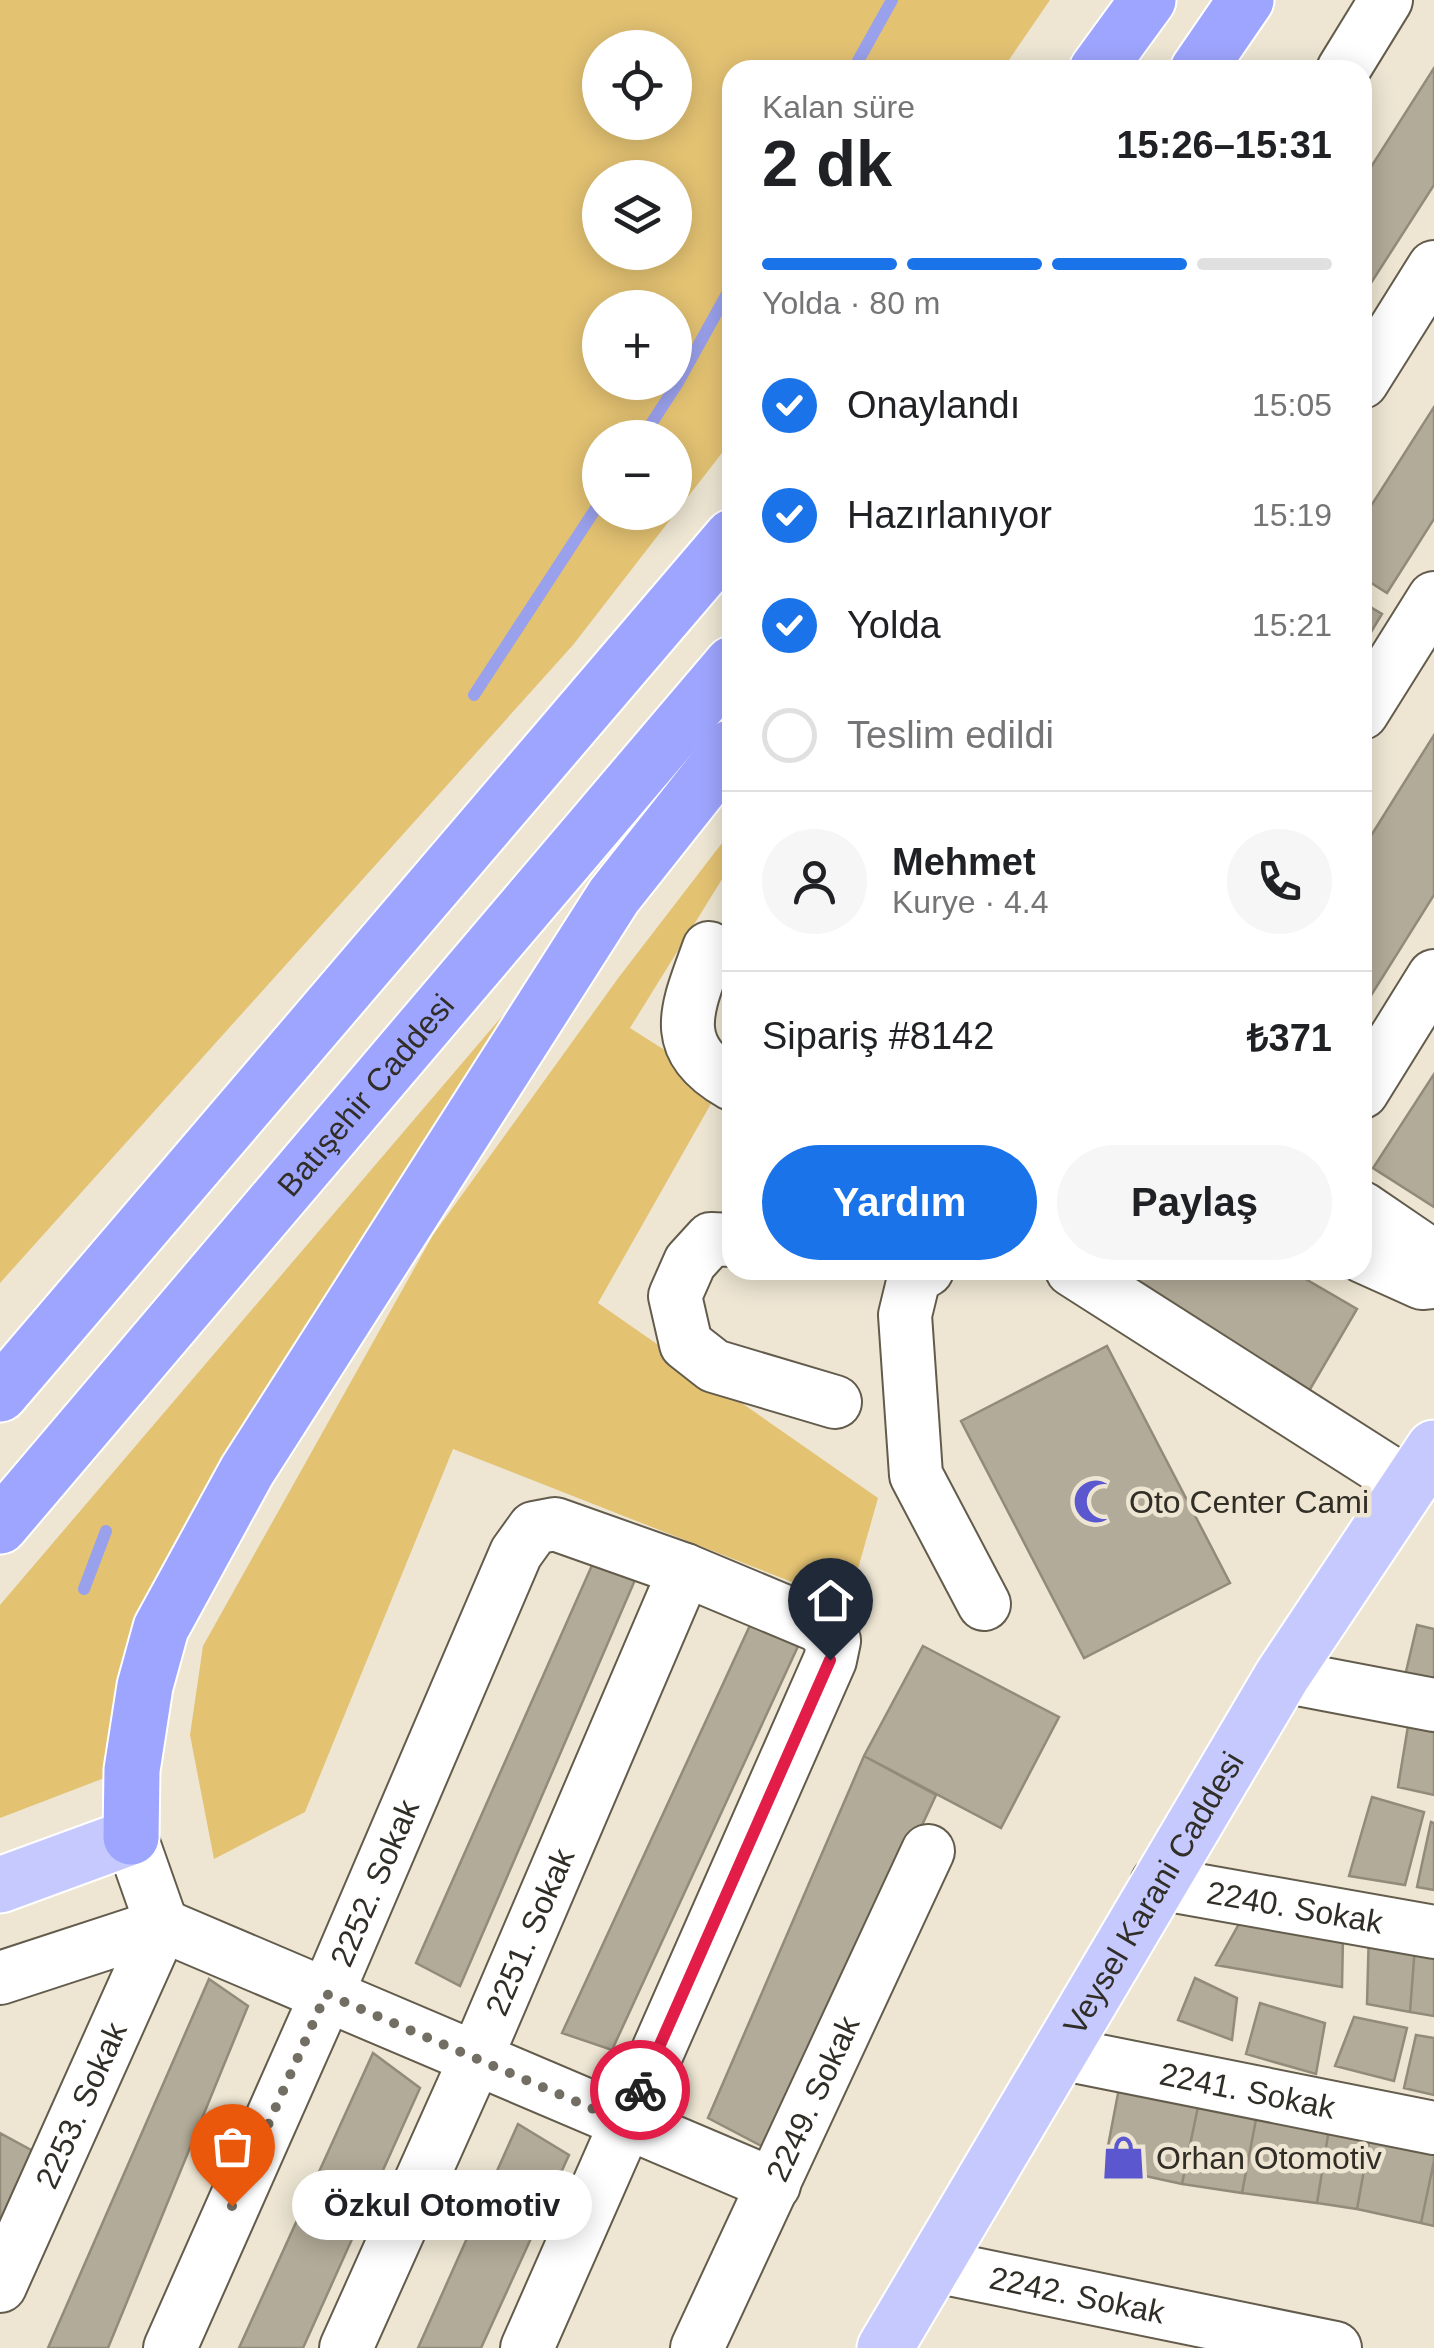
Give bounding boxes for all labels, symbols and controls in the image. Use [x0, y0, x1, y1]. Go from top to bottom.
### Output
map controls [582, 30, 692, 530]
button: locate [582, 30, 692, 140]
text: Kalan süre [762, 89, 915, 125]
text: 15:26–15:31 [1116, 124, 1332, 166]
text: 2 dk [762, 127, 892, 200]
button: layers [582, 160, 692, 270]
text: Yolda · 80 m [762, 285, 940, 321]
button: + [582, 290, 692, 400]
icon: check [762, 378, 817, 433]
text: Onaylandı [847, 384, 1020, 426]
text: 15:05 [1252, 387, 1332, 423]
button: − [582, 420, 692, 530]
icon: check [762, 488, 817, 543]
text: Hazırlanıyor [847, 494, 1052, 536]
text: 15:19 [1252, 497, 1332, 533]
icon: check [762, 598, 817, 653]
text: Yolda [847, 604, 941, 646]
text: 15:21 [1252, 607, 1332, 643]
text: Teslim edildi [847, 714, 1054, 756]
button: person [762, 829, 867, 934]
button: phone [1227, 829, 1332, 934]
text: Mehmet [892, 841, 1036, 883]
text: Kurye · 4.4 [892, 884, 1049, 920]
street label: Batışehir Caddesi [270, 987, 461, 1203]
text: Sipariş #8142 [762, 1015, 994, 1057]
text: ₺371 [1247, 1017, 1332, 1059]
button: Yardım [762, 1145, 1037, 1260]
button: Paylaş [1057, 1145, 1332, 1260]
mosque icon: Oto Center Cami [1072, 1478, 1120, 1526]
place label: Oto Center Cami [1129, 1484, 1369, 1520]
pin [788, 1558, 873, 1661]
icon: home [803, 1573, 858, 1628]
street label: Veysel Karani Caddesi [1056, 1746, 1251, 2041]
street label: 2252. Sokak [323, 1793, 427, 1972]
street label: 2251. Sokak [478, 1842, 582, 2021]
street label: 2240. Sokak [1204, 1874, 1387, 1941]
street label: 2249. Sokak [759, 2009, 867, 2187]
street label: 2253. Sokak [28, 2016, 134, 2194]
courier [590, 2040, 690, 2140]
street label: 2241. Sokak [1157, 2056, 1339, 2126]
icon: bike [613, 2063, 668, 2118]
pin [190, 2104, 275, 2207]
icon: bag [205, 2119, 260, 2174]
shop icon: Orhan Otomotiv [1099, 2134, 1147, 2182]
place label: Orhan Otomotiv [1156, 2140, 1382, 2176]
callout: Özkul Otomotiv [292, 2171, 592, 2241]
text: Özkul Otomotiv [324, 2187, 560, 2223]
street label: 2242. Sokak [986, 2260, 1169, 2331]

